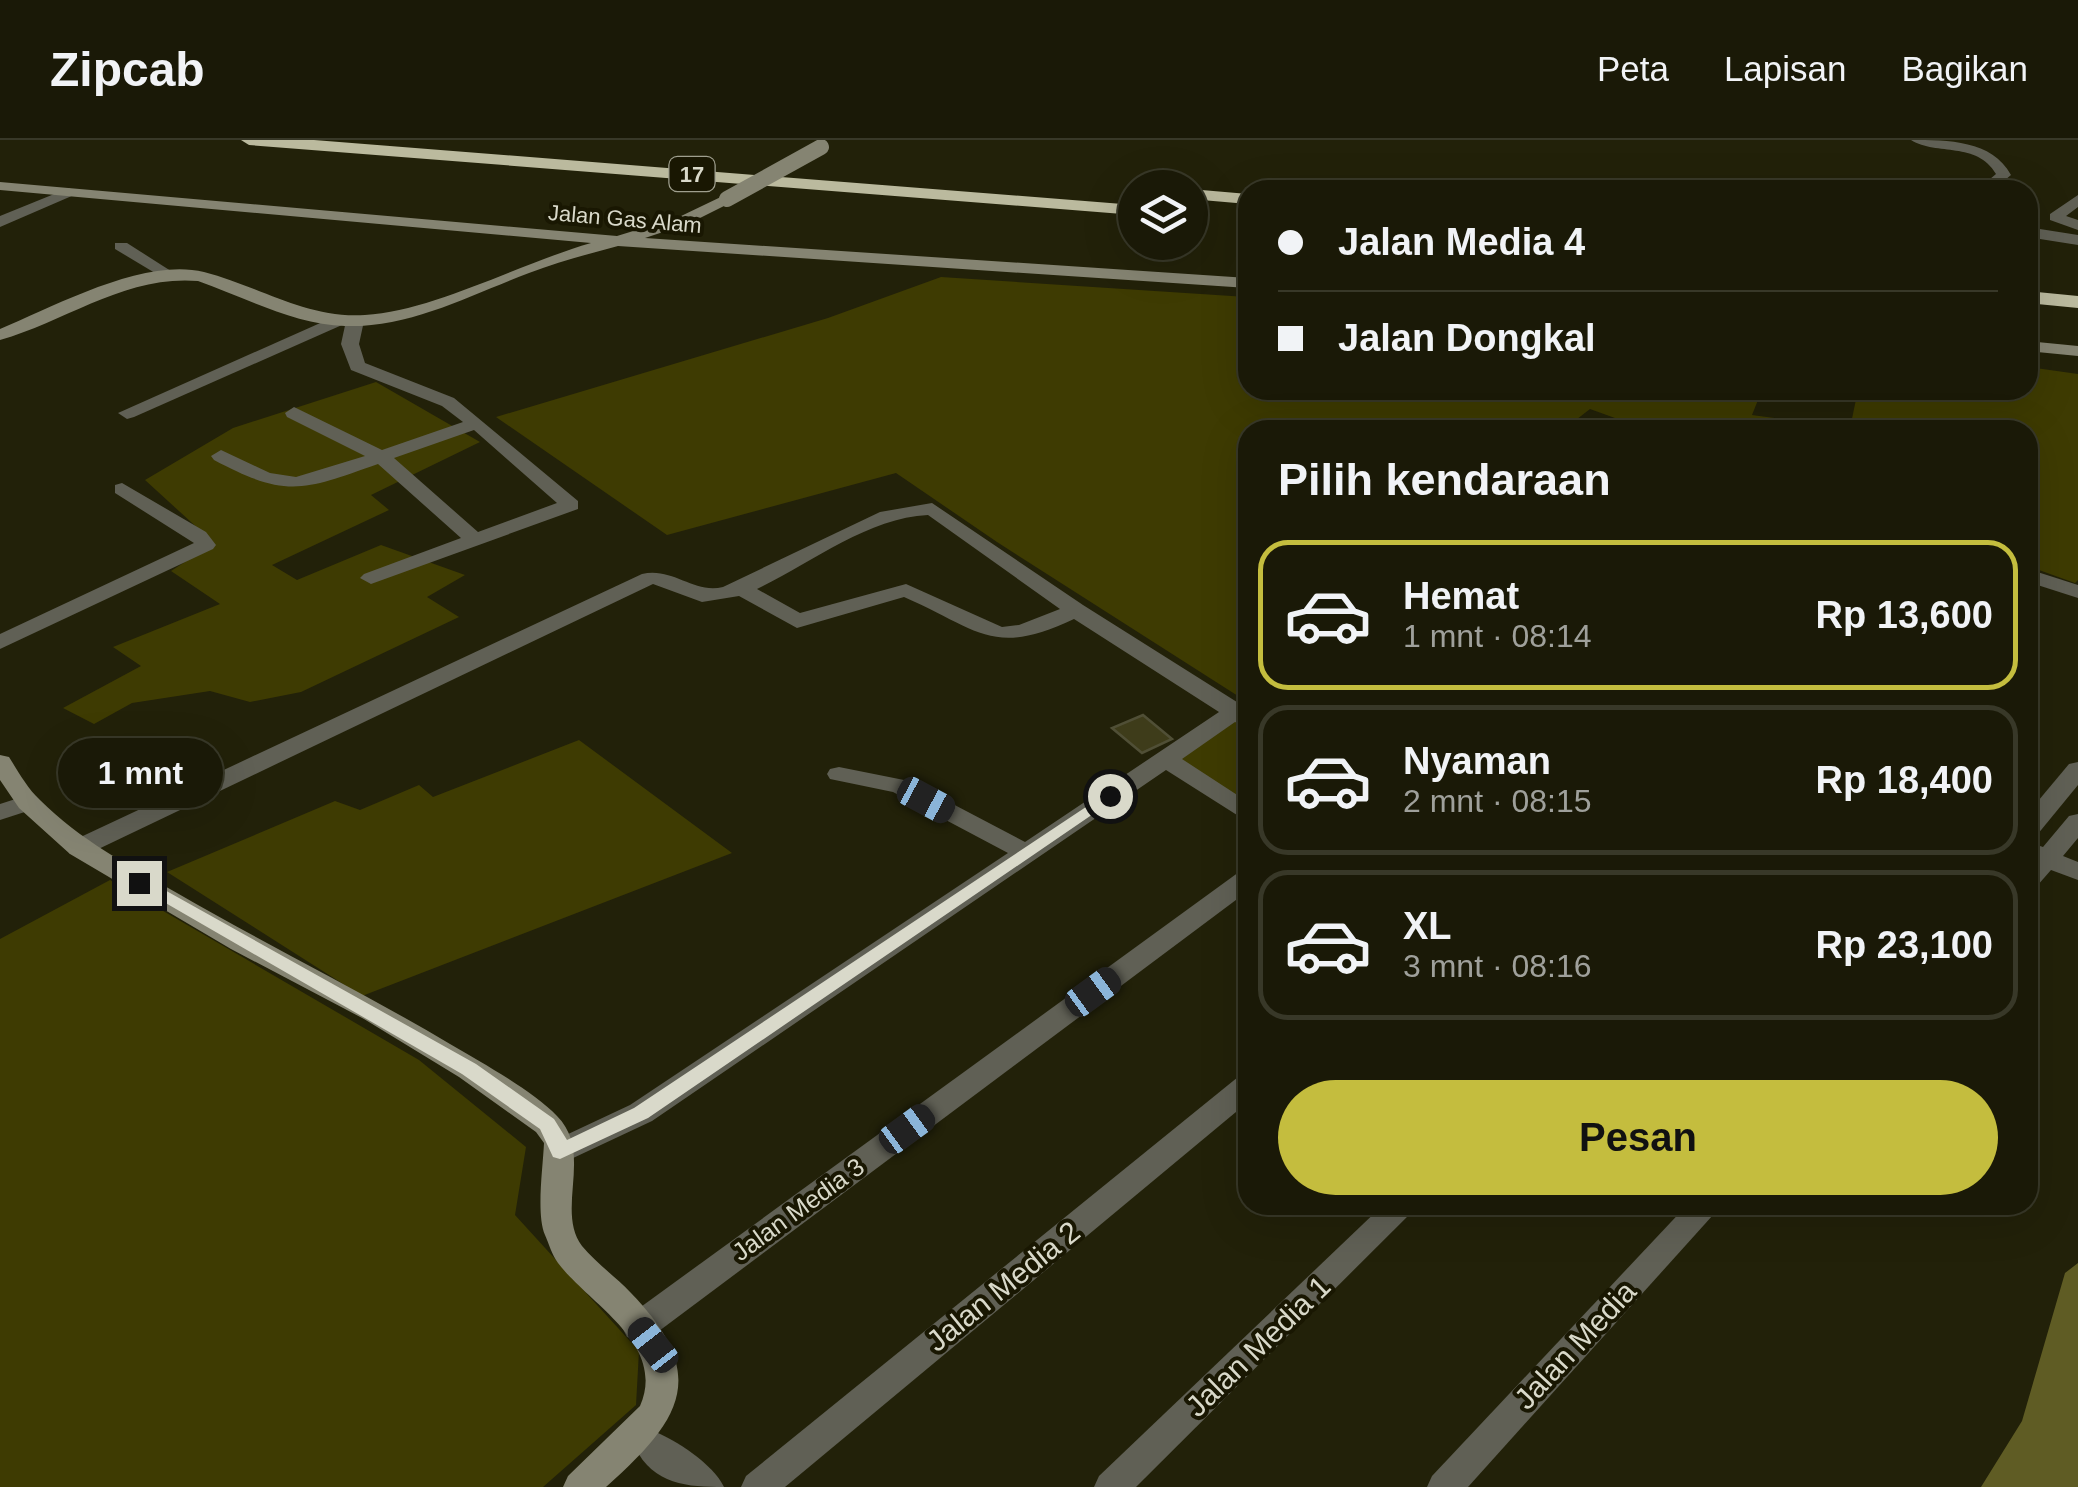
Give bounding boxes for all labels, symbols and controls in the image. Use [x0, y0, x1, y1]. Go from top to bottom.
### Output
text: Zipcab [50, 43, 205, 96]
text: Peta [1597, 49, 1669, 88]
text: Lapisan [1724, 49, 1847, 88]
text: Bagikan [1902, 49, 2028, 88]
road number: 17 [670, 157, 714, 191]
map controls [1118, 170, 1208, 260]
button: layers [1118, 170, 1208, 260]
street label: Jalan Gas Alam [547, 200, 703, 238]
text: Jalan Media 4 [1338, 221, 1585, 263]
text: Jalan Dongkal [1338, 317, 1596, 359]
text: Pilih kendaraan [1278, 454, 1611, 505]
icon: car [1283, 570, 1373, 660]
text: Hemat [1403, 575, 1519, 617]
text: Rp 13,600 [1816, 594, 1993, 636]
text: 1 mnt · 08:14 [1403, 618, 1592, 654]
icon: car [1283, 735, 1373, 825]
callout: 1 mnt [56, 738, 222, 808]
text: Nyaman [1403, 740, 1551, 782]
text: 1 mnt [98, 755, 183, 791]
text: Rp 18,400 [1816, 759, 1993, 801]
car [892, 773, 960, 827]
route start [1088, 774, 1133, 819]
text: 2 mnt · 08:15 [1403, 783, 1592, 819]
route end [117, 861, 162, 906]
icon: car [1283, 900, 1373, 990]
text: XL [1403, 905, 1452, 947]
text: Rp 23,100 [1816, 924, 1993, 966]
text: 3 mnt · 08:16 [1403, 948, 1592, 984]
car [1060, 962, 1126, 1022]
button: Pesan [1278, 1080, 1998, 1195]
car [874, 1099, 940, 1159]
street label: Jalan Media 3 [727, 1152, 869, 1266]
street label: Jalan Media 2 [920, 1214, 1086, 1358]
street label: Jalan Media 1 [1179, 1269, 1337, 1423]
street label: Jalan Media [1508, 1274, 1642, 1415]
car [623, 1312, 683, 1378]

